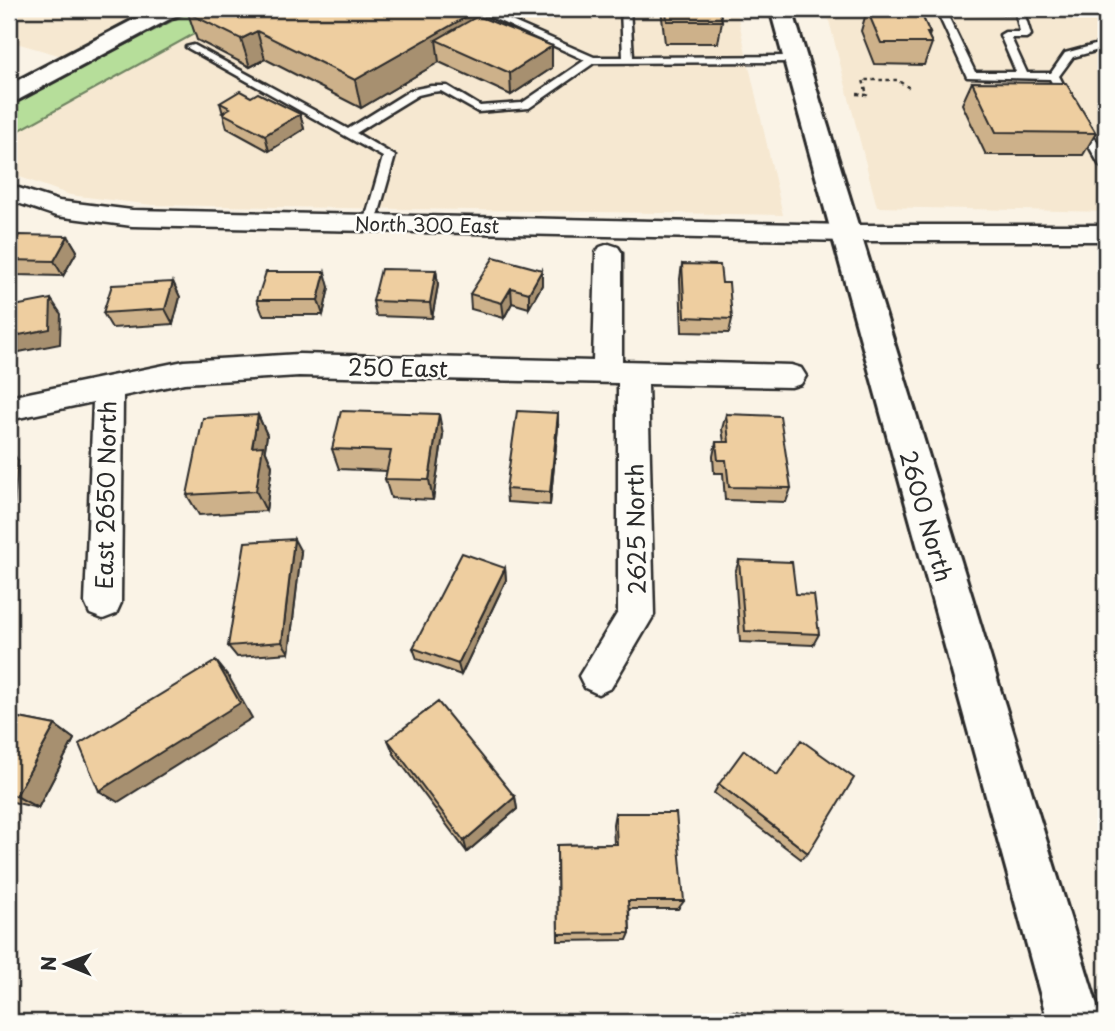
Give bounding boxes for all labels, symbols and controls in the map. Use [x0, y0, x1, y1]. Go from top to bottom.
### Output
street label: North 300 East [355, 209, 500, 239]
street label: 250 East [348, 349, 448, 385]
street label: East 2650 North [86, 400, 124, 590]
street label: 2600 North [892, 446, 962, 586]
street label: 2625 North [616, 463, 654, 595]
north arrow [32, 930, 102, 1000]
text: N [34, 956, 62, 971]

